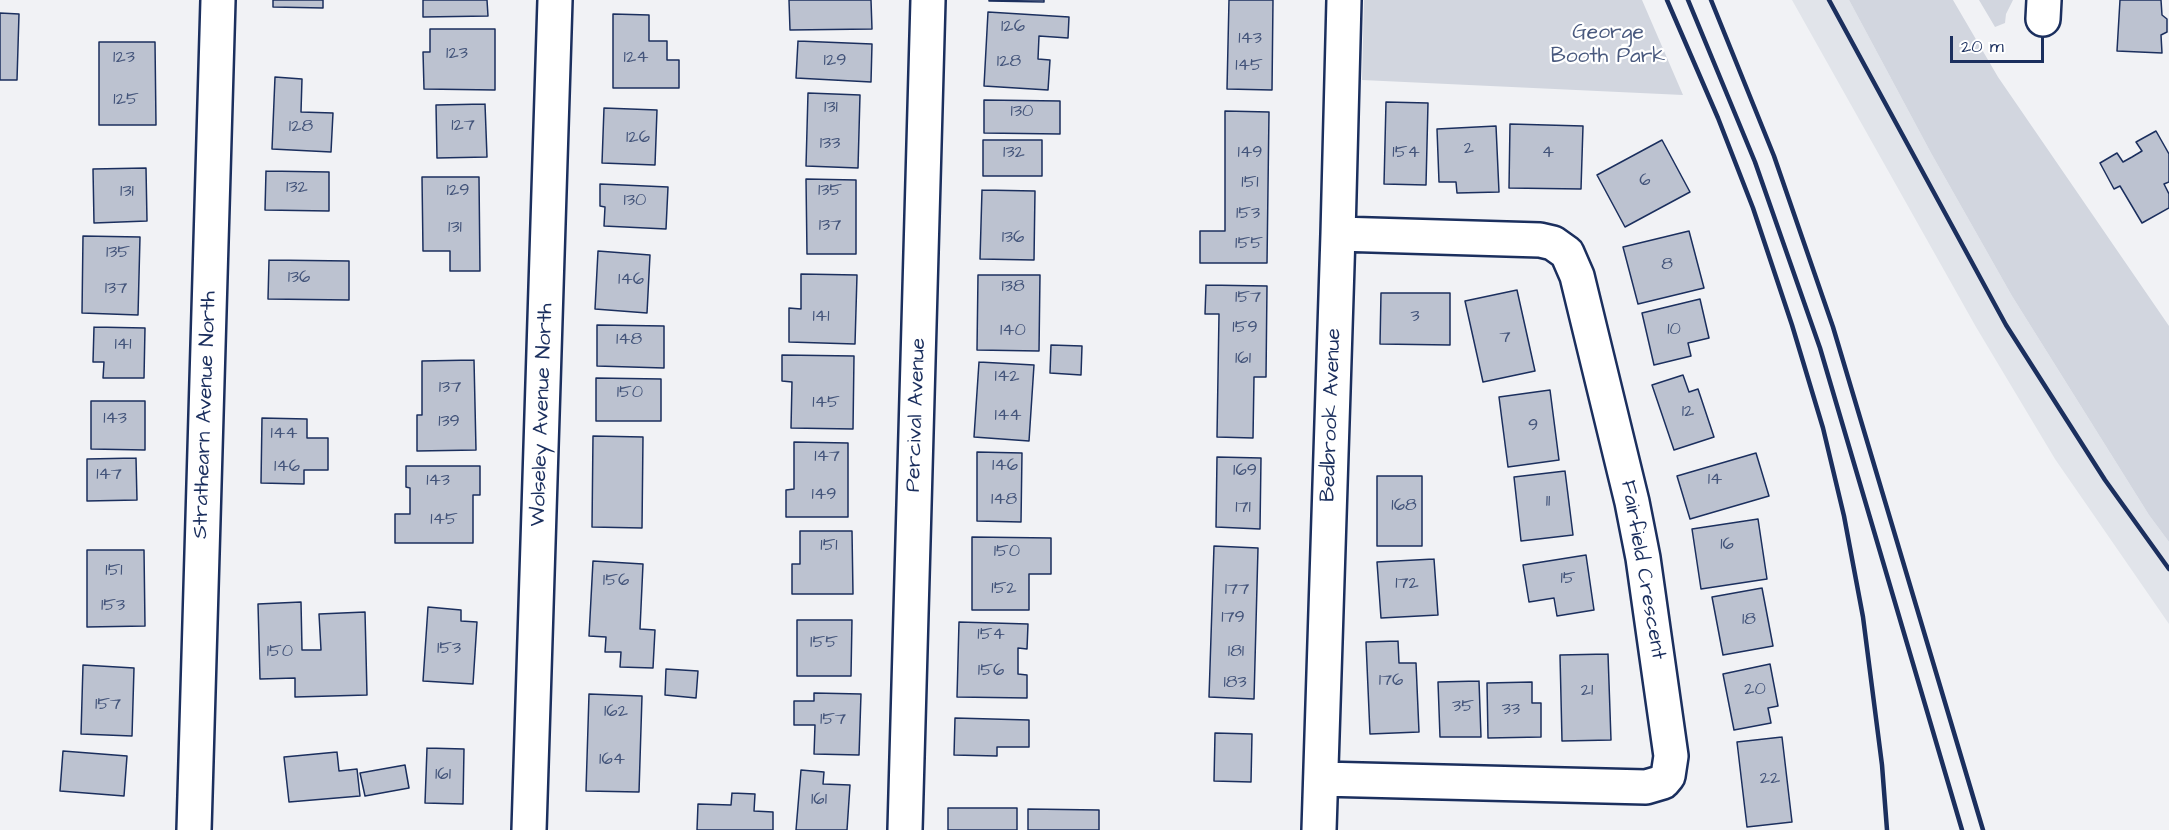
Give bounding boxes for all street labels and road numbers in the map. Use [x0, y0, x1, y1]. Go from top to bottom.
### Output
street label: Strathearn Avenue North [189, 291, 223, 539]
street label: Wolseley Avenue North [527, 303, 559, 527]
street label: Bedbrook Avenue [1316, 328, 1348, 502]
street label: Percival Avenue [902, 337, 932, 493]
street label: Fairfield Crescent [1614, 478, 1670, 662]

